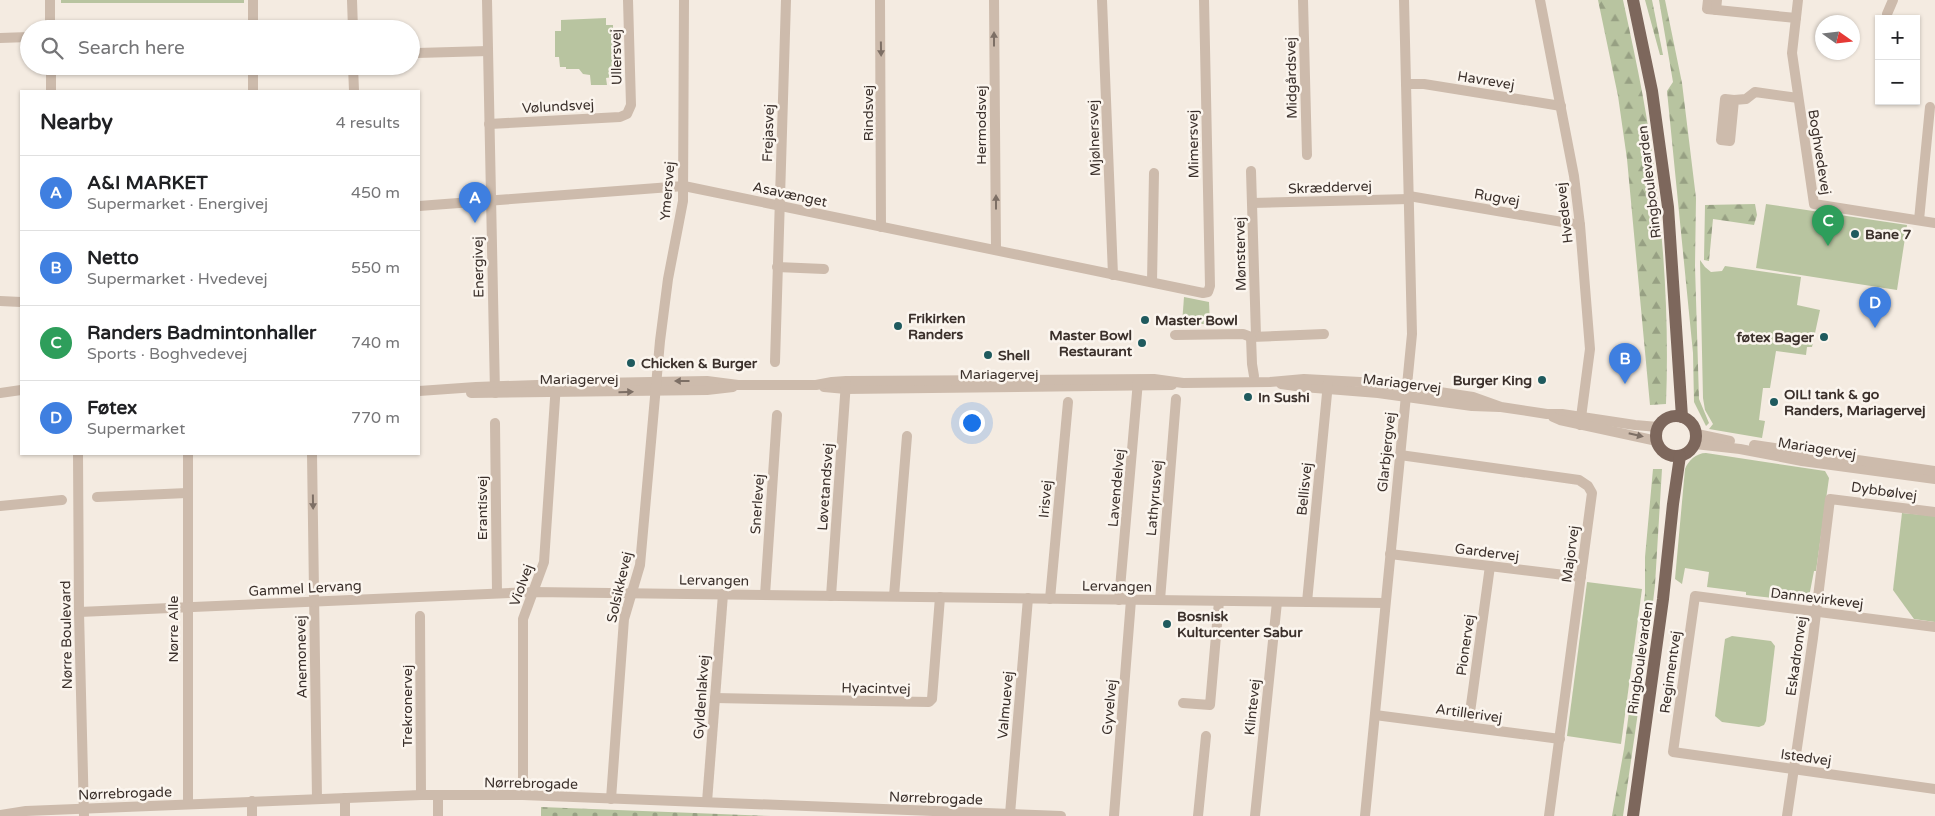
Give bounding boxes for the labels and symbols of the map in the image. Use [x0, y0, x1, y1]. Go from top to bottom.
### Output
north arrow [1815, 15, 1860, 60]
street label: Ullersvej [608, 29, 625, 85]
one-way arrow [990, 31, 998, 47]
street label: Midgårdsvej [1282, 37, 1301, 119]
one-way arrow [877, 41, 885, 57]
street label: Havrevej [1456, 68, 1516, 93]
street label: Rindsvej [860, 85, 877, 141]
street label: Hermodsvej [973, 85, 990, 165]
street label: Vølundsvej [521, 96, 595, 117]
street label: Mjølnersvej [1085, 100, 1104, 176]
street label: Frejasvej [759, 104, 778, 162]
street label: Boghvedevej [1804, 108, 1835, 196]
street label: Mimersvej [1184, 110, 1203, 178]
street label: Ringboulevarden [1634, 124, 1665, 239]
street label: Ymersvej [656, 161, 679, 221]
street label: Asavænget [751, 178, 829, 211]
street label: Skræddervej [1288, 178, 1372, 197]
pin: A [459, 182, 491, 223]
street label: Hvedevej [1552, 182, 1577, 244]
street label: Rugvej [1473, 185, 1521, 210]
one-way arrow [991, 193, 999, 209]
pin: C [1812, 205, 1844, 246]
street label: Mønstervej [1231, 217, 1250, 291]
place label: Bane 7 [1865, 226, 1912, 243]
marker: Bane 7 [1849, 228, 1861, 240]
street label: Energivej [469, 236, 488, 298]
pin: D [1859, 287, 1891, 328]
place label: Frikirken Randers [908, 310, 965, 343]
place label: Master Bowl [1155, 312, 1238, 329]
marker: Master Bowl [1139, 314, 1151, 326]
marker: Frikirken Randers [892, 320, 904, 332]
place label: Master Bowl Restaurant [1049, 327, 1133, 360]
place label: føtex Bager [1736, 329, 1815, 346]
marker: føtex Bager [1818, 331, 1830, 343]
marker: Master Bowl Restaurant [1136, 337, 1148, 349]
pin: B [1609, 343, 1641, 384]
place label: Shell [998, 347, 1030, 364]
marker: Shell [982, 349, 994, 361]
place label: Chicken & Burger [641, 355, 758, 372]
marker: Chicken & Burger [625, 357, 637, 369]
street label: Mariagervej [959, 366, 1039, 383]
street label: Mariagervej [1362, 370, 1442, 397]
street label: Mariagervej [539, 371, 619, 388]
place label: Burger King [1453, 372, 1532, 389]
marker: Burger King [1536, 374, 1548, 386]
one-way arrow [673, 377, 689, 385]
place label: OIL! tank & go Randers, Mariagervej [1784, 386, 1926, 419]
one-way arrow [618, 388, 634, 396]
place label: In Sushi [1258, 389, 1310, 406]
marker: In Sushi [1242, 391, 1254, 403]
marker: OIL! tank & go Randers, Mariagervej [1768, 396, 1780, 408]
your location [959, 410, 985, 436]
street label: Glarbjergvej [1374, 411, 1399, 493]
one-way arrow [1628, 431, 1643, 439]
street label: Mariagervej [1777, 434, 1857, 463]
street label: Løvetandsvej [814, 443, 837, 531]
street label: Lavendelvej [1105, 448, 1128, 528]
street label: Lathyrusvej [1143, 459, 1166, 537]
street label: Bellisvej [1293, 462, 1316, 517]
street label: Snerlevej [747, 473, 768, 535]
street label: Erantisvej [474, 476, 491, 540]
street label: Dybbølvej [1850, 478, 1918, 505]
street label: Irisvej [1035, 479, 1056, 519]
one-way arrow [309, 495, 317, 511]
street label: Majorvej [1558, 524, 1583, 584]
street label: Gardervej [1454, 540, 1520, 565]
street label: Solsikkevej [603, 550, 636, 624]
street label: Violvej [506, 562, 537, 609]
street label: Lervangen [679, 571, 749, 590]
street label: Gammel Lervang [248, 577, 362, 600]
street label: Lervangen [1082, 577, 1152, 596]
street label: Nørre Boulevard [57, 580, 76, 690]
street label: Dannevirkevej [1769, 584, 1864, 613]
street label: Nørre Alle [165, 595, 182, 662]
street label: Ringboulevarden [1624, 601, 1657, 716]
place label: Bosnisk Kulturcenter Sabur [1177, 608, 1303, 641]
street label: Pionervej [1453, 613, 1478, 677]
street label: Anemonevej [292, 615, 311, 699]
street label: Eskadronvej [1782, 615, 1811, 697]
marker: Bosnisk Kulturcenter Sabur [1161, 618, 1173, 630]
street label: Regimentvej [1656, 630, 1685, 715]
street label: Gyldenlakvej [690, 654, 713, 740]
street label: Trekronervej [399, 665, 416, 747]
street label: Valmuevej [994, 670, 1017, 740]
street label: Klintevej [1241, 678, 1264, 736]
street label: Hyacintvej [841, 679, 911, 698]
street label: Gyvelvej [1099, 679, 1120, 736]
street label: Artillerivej [1435, 700, 1503, 727]
street label: Istedvej [1779, 746, 1833, 769]
street label: Nørrebrogade [484, 774, 578, 793]
street label: Nørrebrogade [78, 783, 172, 804]
street label: Nørrebrogade [889, 788, 983, 809]

